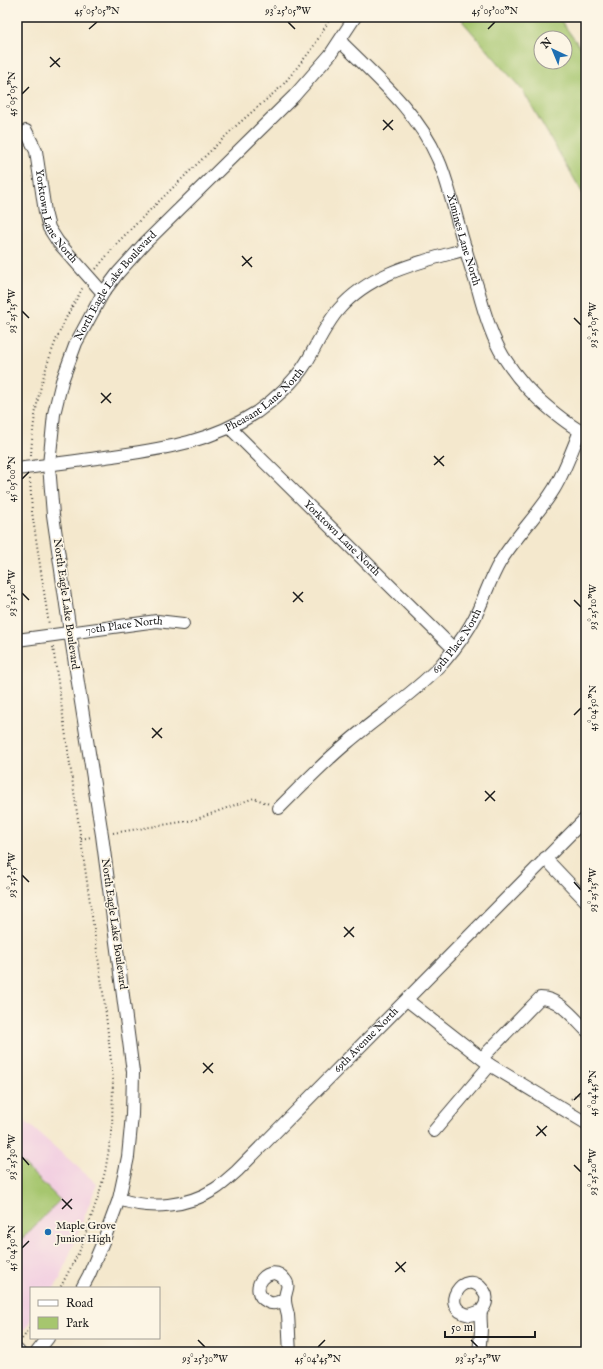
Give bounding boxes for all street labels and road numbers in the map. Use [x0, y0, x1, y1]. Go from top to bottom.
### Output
street label: Yorktown Lane North [32, 168, 81, 266]
street label: Ximines Lane North [443, 192, 483, 288]
street label: North Eagle Lake Boulevard [72, 228, 160, 343]
street label: Pheasant Lane North [223, 365, 307, 435]
street label: Yorktown Lane North [300, 497, 383, 579]
street label: North Eagle Lake Boulevard [50, 538, 82, 671]
street label: 69th Place North [429, 607, 485, 677]
street label: 70th Place North [85, 614, 164, 638]
street label: North Eagle Lake Boulevard [98, 858, 130, 991]
street label: 69th Avenue North [331, 1005, 402, 1076]

